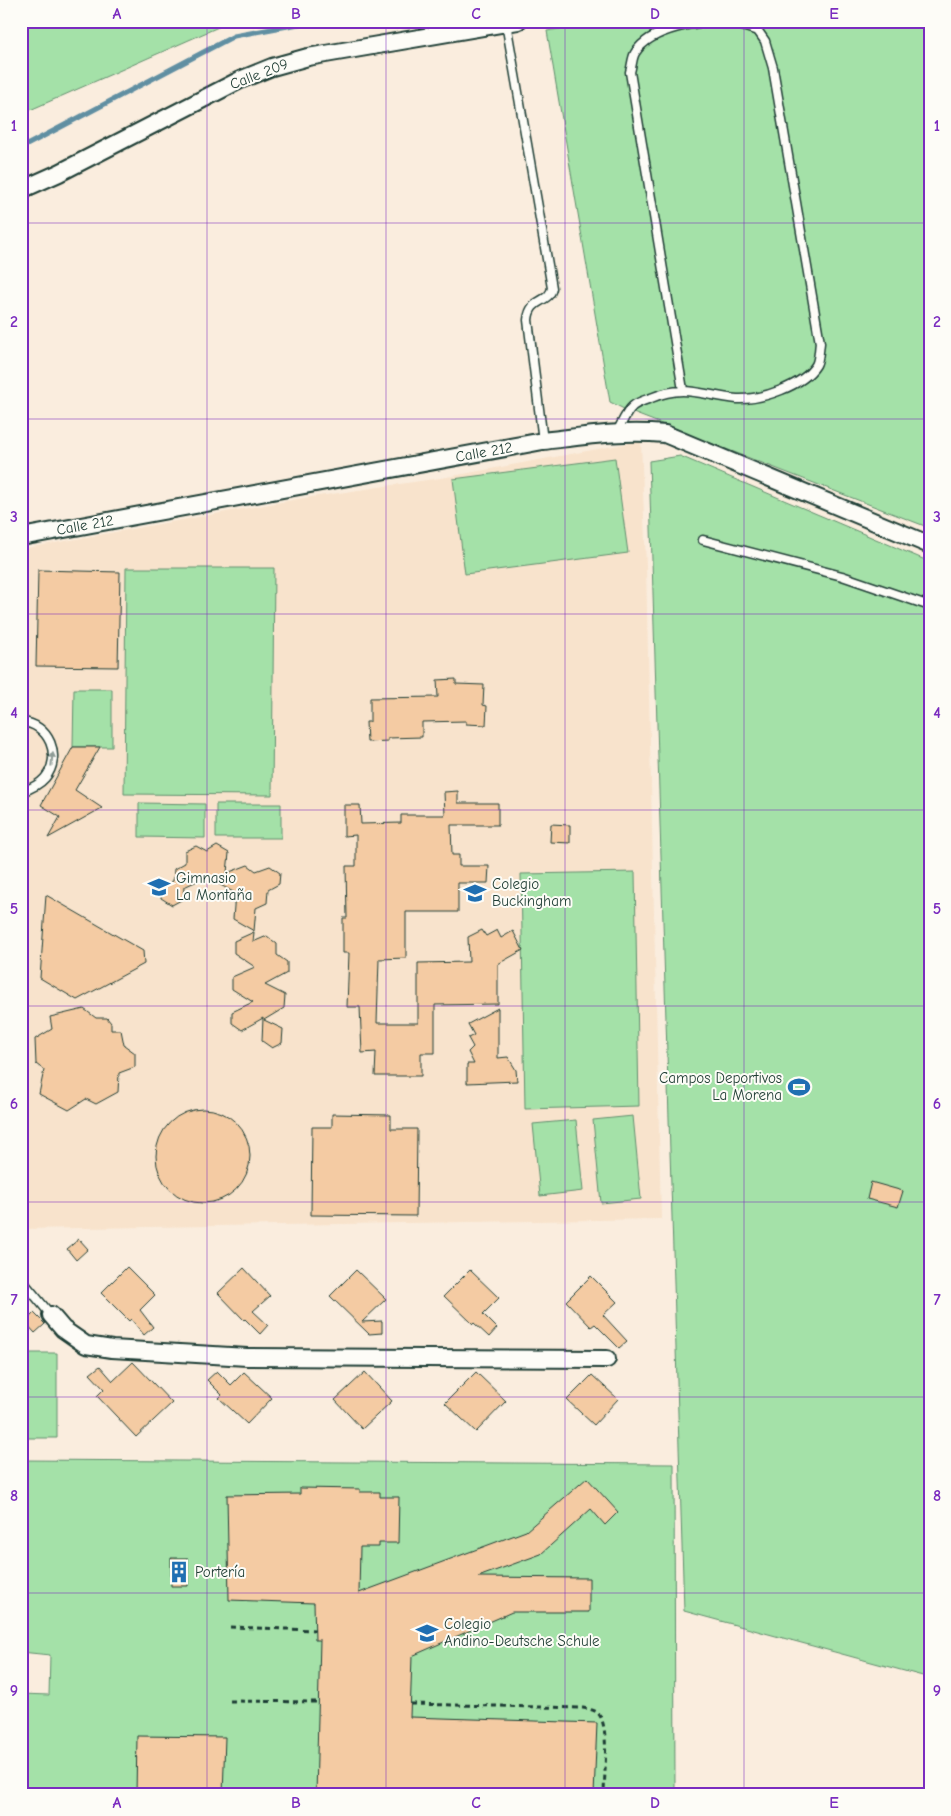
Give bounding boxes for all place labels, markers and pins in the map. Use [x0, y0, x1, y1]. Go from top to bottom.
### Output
place label: Gimnasio La Montaña [176, 869, 252, 904]
school or university icon: Gimnasio La Montaña [146, 874, 172, 900]
place label: Colegio Buckingham [492, 875, 571, 910]
school or university icon: Colegio Buckingham [462, 880, 488, 906]
place label: Campos Deportivos La Morena [659, 1069, 782, 1104]
sports icon: Campos Deportivos La Morena [786, 1074, 812, 1100]
building icon: Portería [166, 1559, 192, 1585]
place label: Portería [195, 1563, 245, 1581]
place label: Colegio Andino-Deutsche Schule [444, 1615, 600, 1650]
school or university icon: Colegio Andino-Deutsche Schule [414, 1620, 440, 1646]

